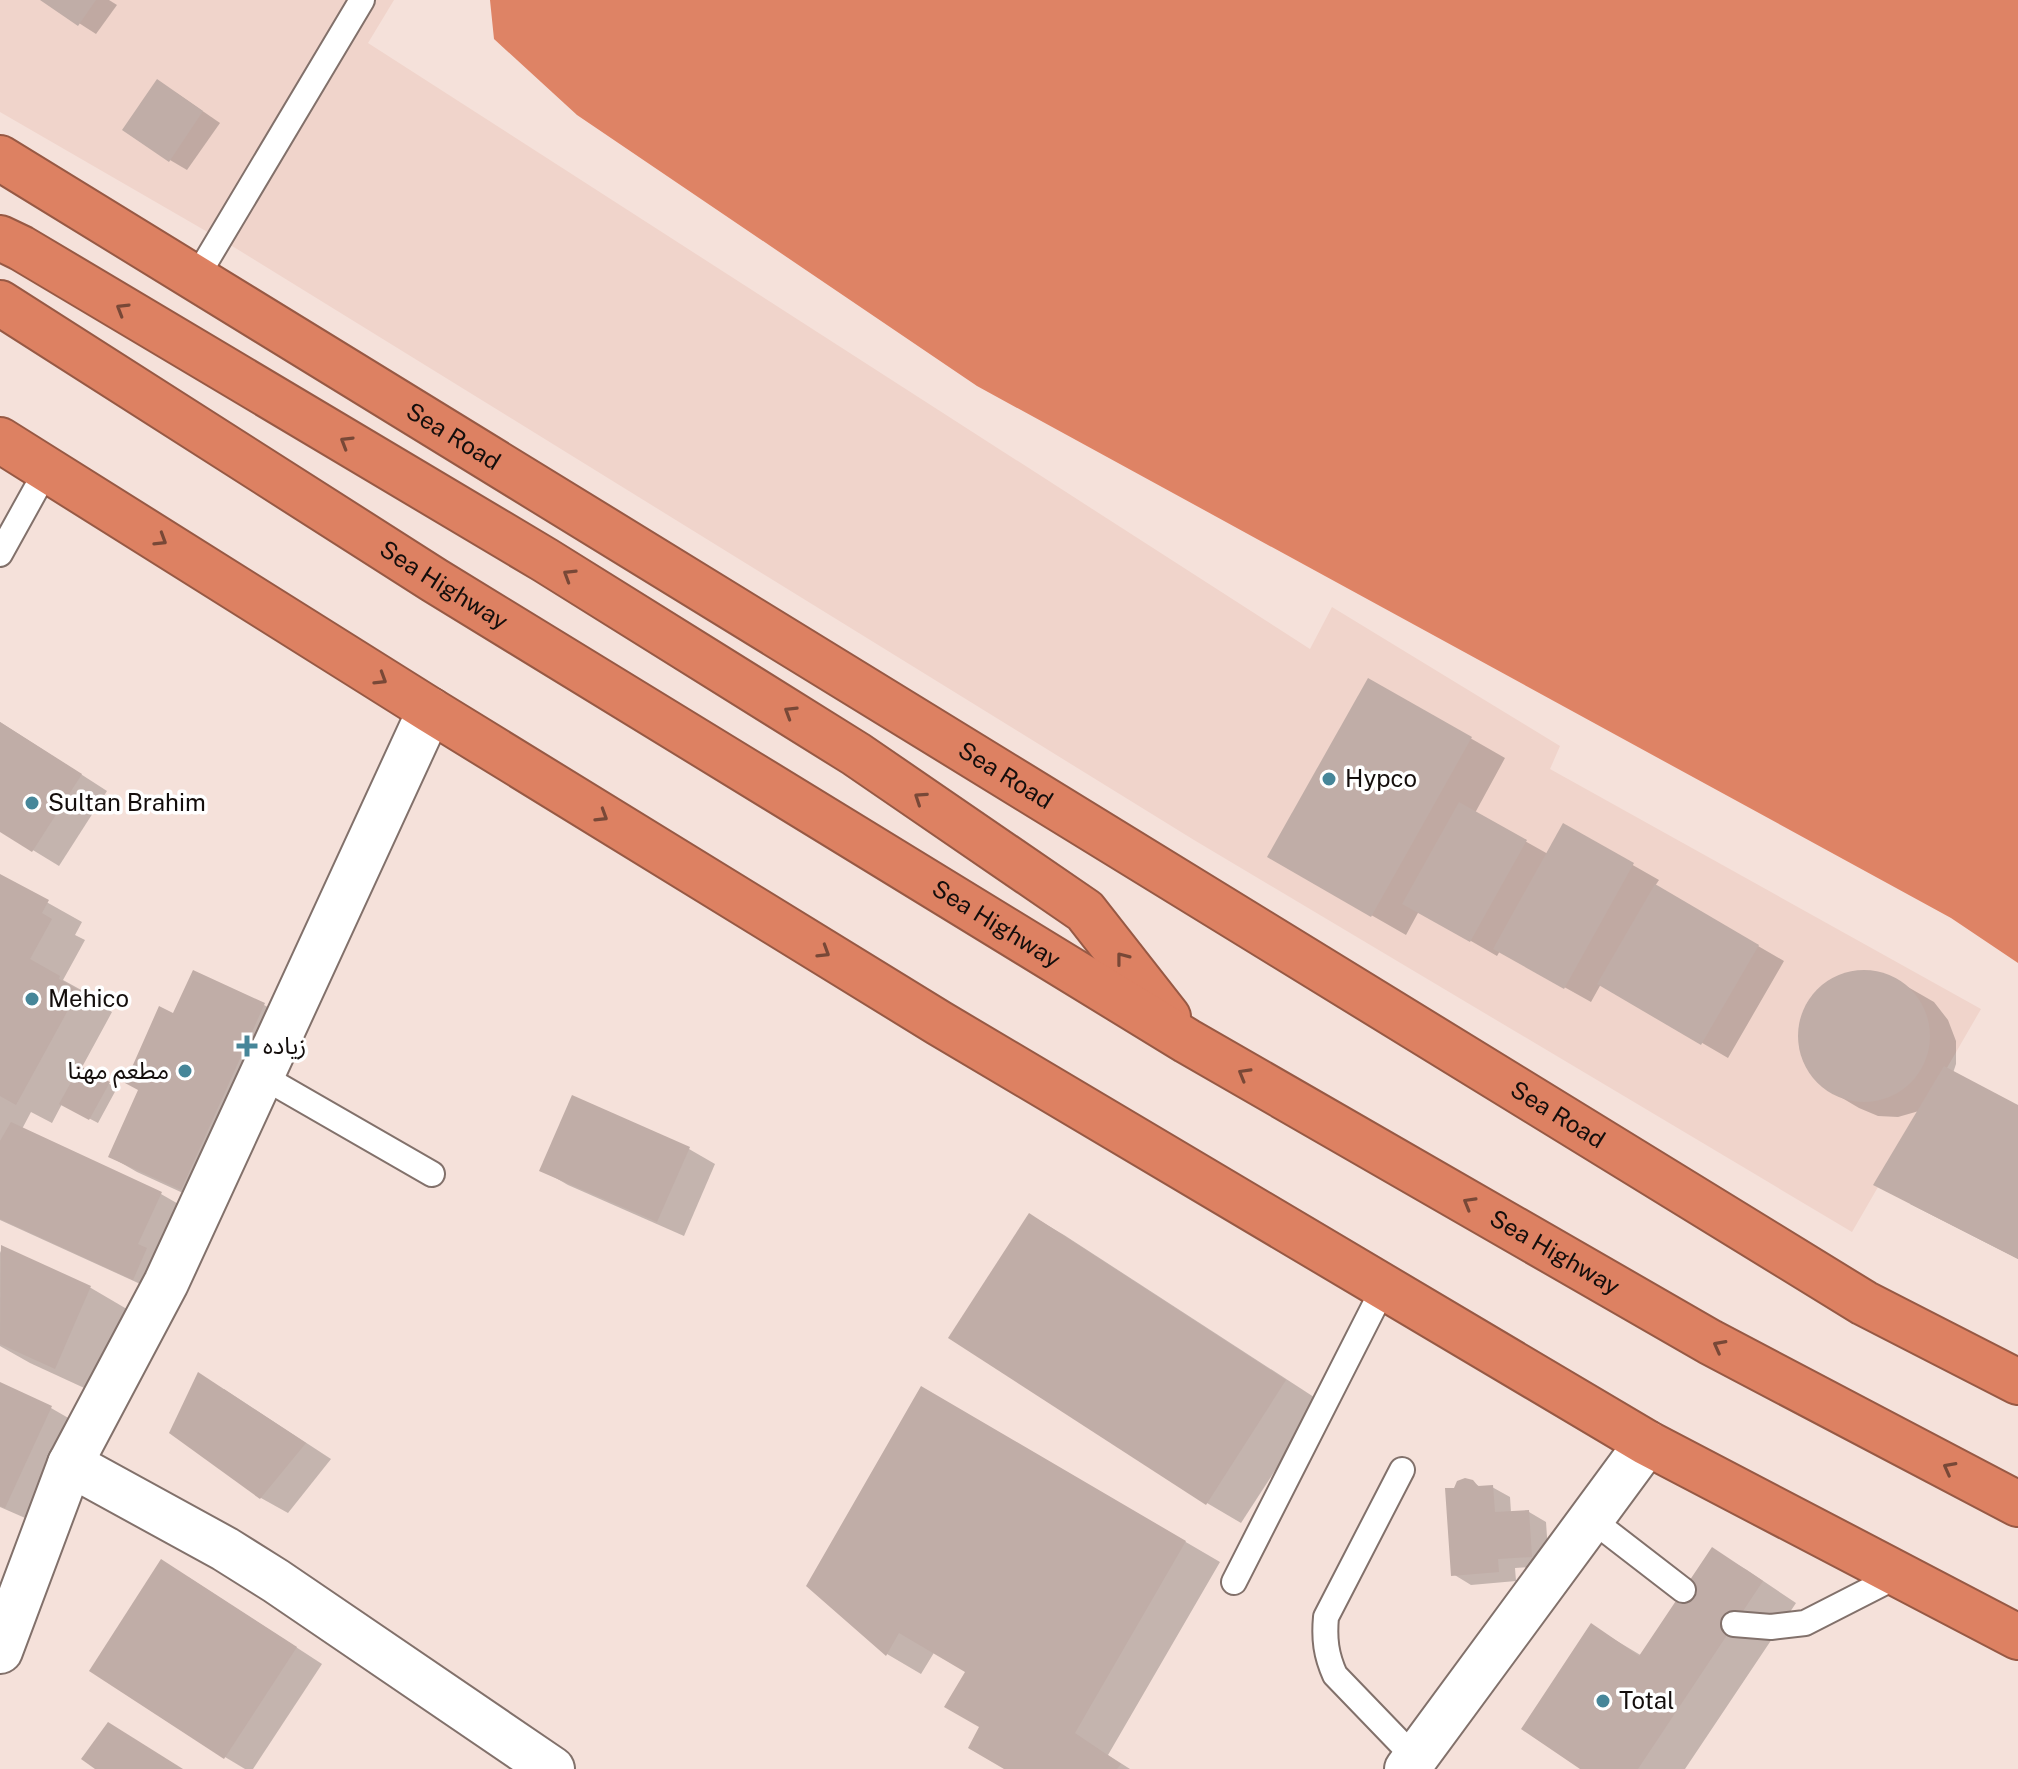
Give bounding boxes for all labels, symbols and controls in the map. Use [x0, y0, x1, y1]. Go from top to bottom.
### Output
one-way arrow [116, 303, 131, 318]
street label: Sea Road [402, 396, 506, 475]
one-way arrow [340, 436, 355, 452]
one-way arrow [153, 531, 167, 546]
street label: Sea Highway [375, 534, 514, 635]
one-way arrow [563, 569, 578, 584]
one-way arrow [372, 670, 387, 685]
one-way arrow [784, 707, 798, 722]
street label: Sea Road [954, 735, 1058, 814]
place label: Hypco [1345, 764, 1417, 792]
marker: Hypco [1320, 770, 1338, 788]
place label: Sultan Brahim [48, 788, 206, 816]
one-way arrow [914, 792, 928, 807]
marker: Sultan Brahim [23, 794, 41, 812]
one-way arrow [593, 806, 608, 821]
street label: Sea Highway [927, 873, 1066, 973]
one-way arrow [815, 942, 830, 958]
one-way arrow [1117, 952, 1131, 967]
place label: Mehico [48, 984, 129, 1012]
marker: Mehico [23, 990, 41, 1008]
place label: زياده [263, 1031, 306, 1060]
marker: زياده [238, 1037, 256, 1055]
place label: مطعم مهنا [68, 1056, 169, 1088]
marker: مطعم مهنا [176, 1062, 194, 1080]
one-way arrow [1238, 1068, 1253, 1084]
street label: Sea Road [1506, 1074, 1610, 1153]
one-way arrow [1463, 1197, 1478, 1213]
street label: Sea Highway [1485, 1203, 1625, 1300]
one-way arrow [1713, 1341, 1728, 1356]
one-way arrow [1943, 1462, 1958, 1478]
place label: Total [1619, 1686, 1674, 1714]
marker: Total [1594, 1692, 1612, 1710]

